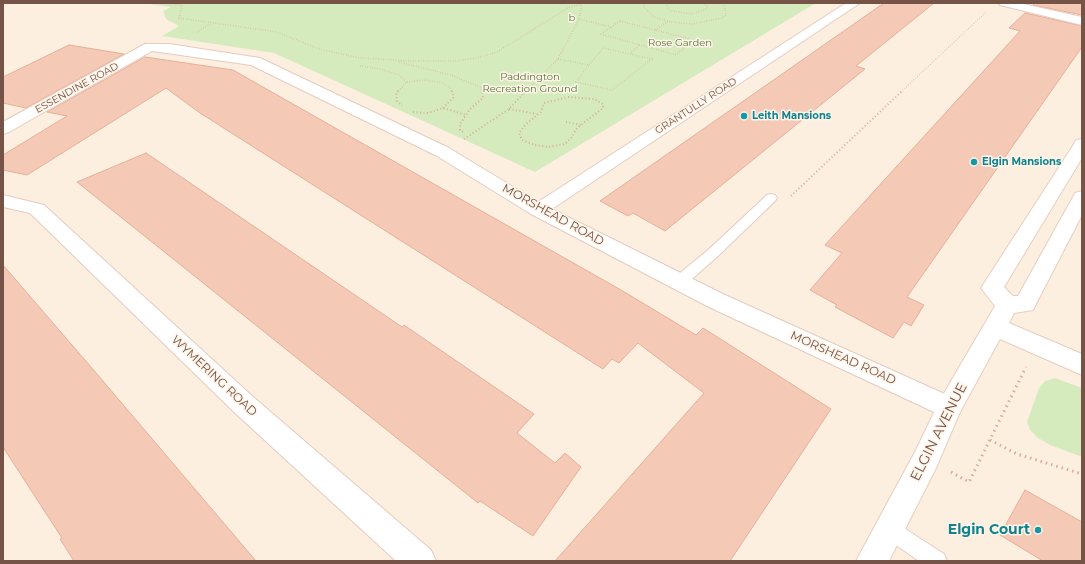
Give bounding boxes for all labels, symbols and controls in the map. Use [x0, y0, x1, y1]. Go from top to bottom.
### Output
park label: b [569, 12, 575, 24]
park label: Rose Garden [648, 37, 712, 49]
street label: ESSENDINE ROAD [33, 60, 121, 116]
park label: Paddington Recreation Ground [482, 71, 578, 94]
street label: GRANTULLY ROAD [653, 75, 739, 137]
place label: Leith Mansions [752, 110, 831, 122]
marker: Leith Mansions [739, 111, 749, 121]
place label: Elgin Mansions [982, 156, 1061, 168]
marker: Elgin Mansions [969, 157, 979, 167]
street label: MORSHEAD ROAD [500, 181, 606, 249]
street label: MORSHEAD ROAD [788, 328, 898, 388]
street label: WYMERING ROAD [168, 333, 260, 419]
street label: ELGIN AVENUE [907, 380, 971, 484]
place label: Elgin Court [948, 522, 1030, 538]
marker: Elgin Court [1033, 525, 1043, 535]

